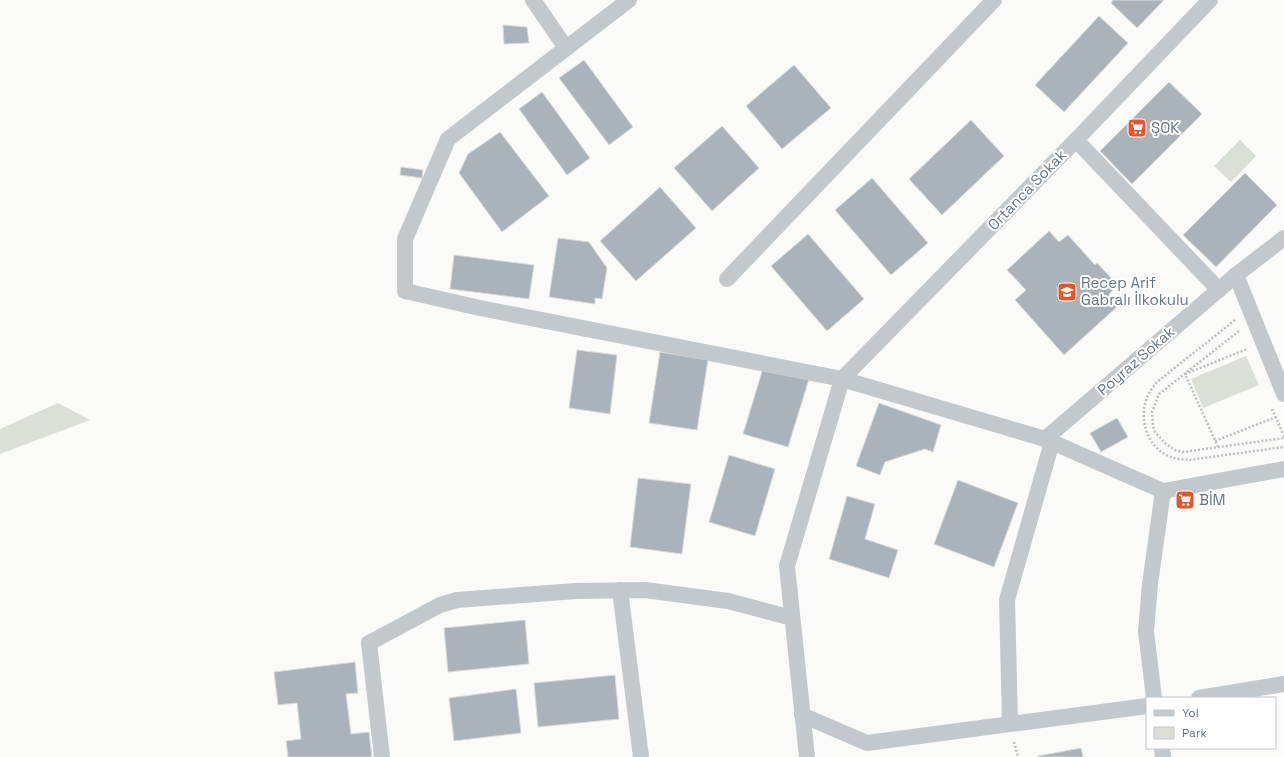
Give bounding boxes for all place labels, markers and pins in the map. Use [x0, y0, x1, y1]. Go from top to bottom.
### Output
supermarket icon: ŞOK [1126, 117, 1148, 139]
place label: ŞOK [1151, 118, 1179, 137]
place label: Recep Arif Gabralı İlkokulu [1081, 273, 1189, 309]
school or university icon: Recep Arif Gabralı İlkokulu [1056, 281, 1078, 303]
supermarket icon: BİM [1174, 489, 1196, 511]
place label: BİM [1199, 490, 1226, 509]

